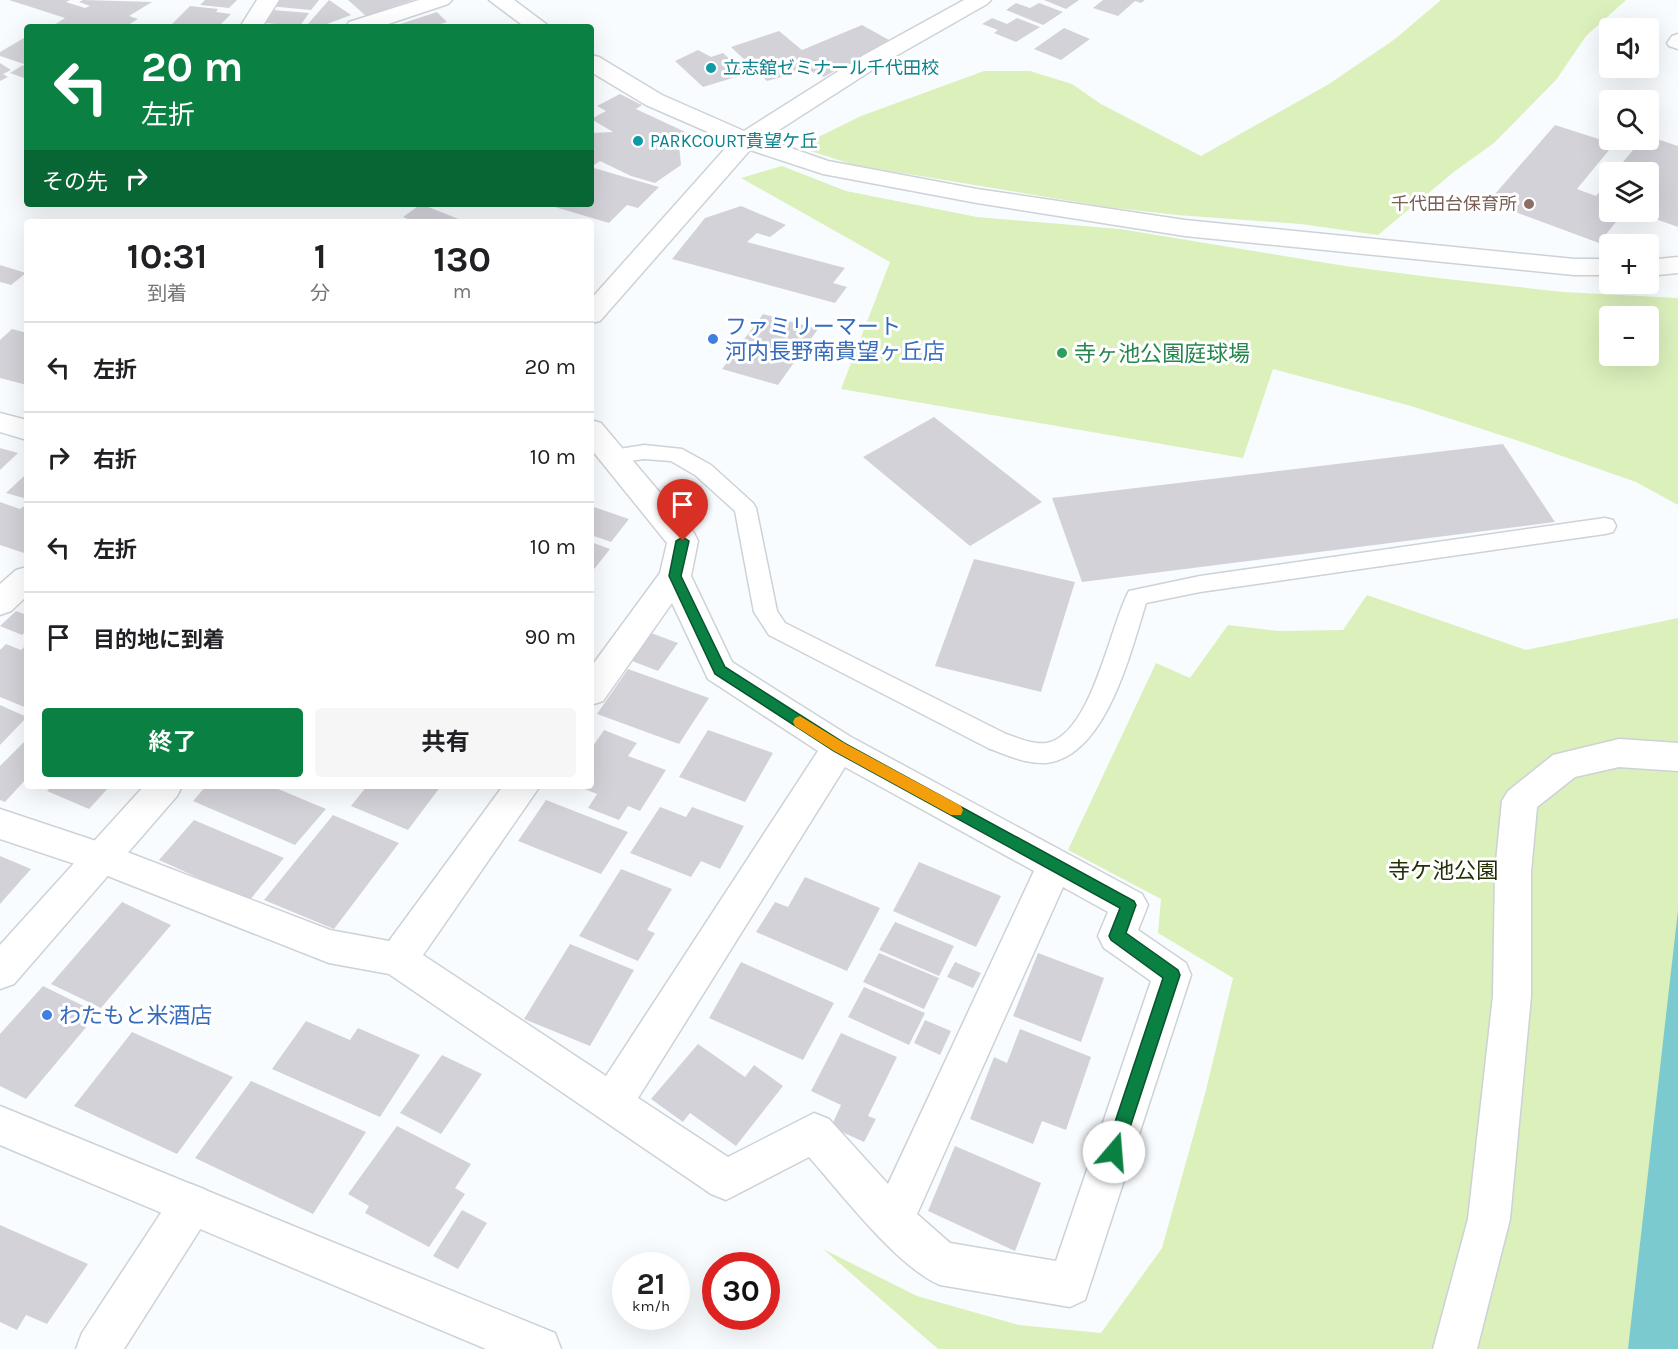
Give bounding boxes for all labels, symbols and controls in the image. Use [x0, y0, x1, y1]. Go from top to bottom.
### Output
map controls [1599, 18, 1659, 366]
button: sound [1599, 18, 1659, 78]
text: 20 m [141, 42, 243, 92]
icon: left [42, 48, 120, 126]
place label: 立志舘ゼミナール千代田校 [723, 57, 939, 79]
marker: 立志舘ゼミナール千代田校 [704, 61, 718, 75]
button: search [1599, 90, 1659, 150]
text: 左折 [141, 99, 195, 131]
place label: PARKCOURT貴望ケ丘 [650, 130, 818, 152]
marker: PARKCOURT貴望ケ丘 [631, 134, 645, 148]
icon: right [120, 162, 153, 195]
button: layers [1599, 162, 1659, 222]
text: その先 [42, 169, 108, 195]
place label: 千代田台保育所 [1391, 193, 1517, 215]
marker: 千代田台保育所 [1522, 197, 1536, 211]
button: + [1599, 234, 1659, 294]
text: 10:31 [127, 235, 207, 277]
text: 1 [314, 235, 327, 277]
text: 130 [433, 238, 491, 280]
text: m [453, 280, 471, 303]
text: 到着 [147, 282, 187, 305]
text: 分 [310, 282, 330, 305]
button: − [1599, 306, 1659, 366]
place label: ファミリーマート 河内長野南貴望ヶ丘店 [725, 314, 945, 365]
marker: ファミリーマート 河内長野南貴望ヶ丘店 [706, 332, 720, 346]
place label: 寺ヶ池公園庭球場 [1074, 341, 1250, 367]
marker: 寺ヶ池公園庭球場 [1055, 346, 1069, 360]
icon: left [42, 351, 75, 384]
text: 20 m [524, 354, 576, 380]
text: 左折 [93, 357, 137, 383]
icon: right [42, 441, 75, 474]
text: 10 m [530, 444, 576, 470]
text: 右折 [93, 447, 137, 473]
pin [657, 479, 708, 541]
icon: arrive [666, 488, 699, 521]
icon: left [42, 531, 75, 564]
text: 10 m [530, 534, 576, 560]
text: 左折 [93, 537, 137, 563]
icon: arrive [42, 621, 75, 654]
text: 90 m [524, 624, 576, 650]
text: 目的地に到着 [93, 627, 225, 653]
button: 終了 [42, 708, 303, 777]
button: 共有 [315, 708, 576, 777]
park label: 寺ケ池公園 [1388, 858, 1498, 884]
place label: わたもと米酒店 [59, 1003, 213, 1029]
marker: わたもと米酒店 [40, 1008, 54, 1022]
position arrow [1082, 1120, 1146, 1184]
speed limit sign: 30 [702, 1252, 780, 1330]
text: 21 [637, 1266, 665, 1302]
text: km/h [632, 1297, 670, 1315]

